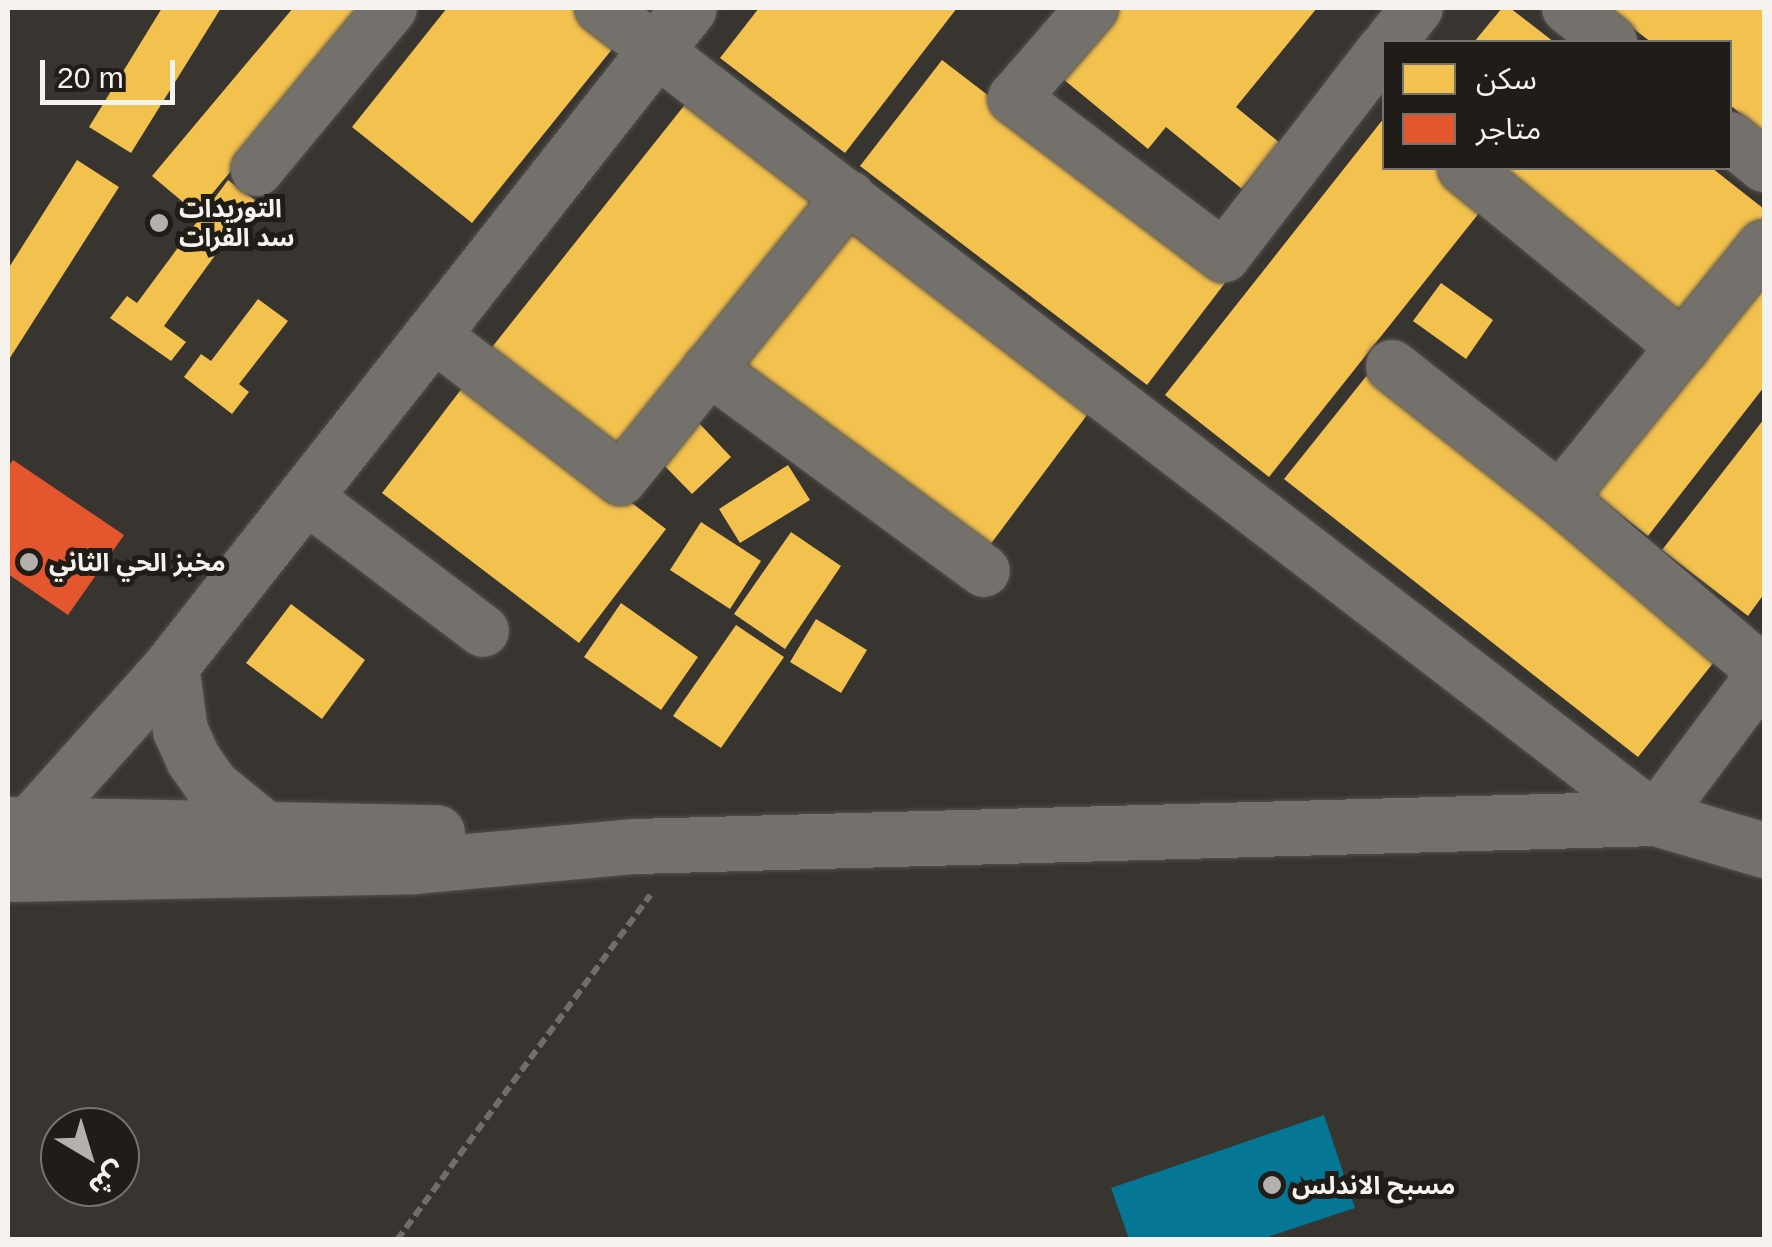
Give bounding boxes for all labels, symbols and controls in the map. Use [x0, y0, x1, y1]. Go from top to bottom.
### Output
scale bar [45, 40, 180, 102]
legend [1382, 40, 1732, 170]
text: 20 m [57, 61, 124, 94]
text: سكن [1476, 62, 1537, 95]
text: متاجر [1476, 112, 1541, 145]
place label: التوريدات سد الفرات [179, 194, 294, 253]
marker: التوريدات سد الفرات [148, 212, 170, 234]
place label: مخبز الحي الثاني [49, 547, 226, 577]
marker: مخبز الحي الثاني [18, 551, 40, 573]
north arrow [40, 1107, 140, 1207]
text: ش [83, 1155, 132, 1203]
place label: مسبح الاندلس [1292, 1170, 1455, 1200]
marker: مسبح الاندلس [1261, 1174, 1283, 1196]

